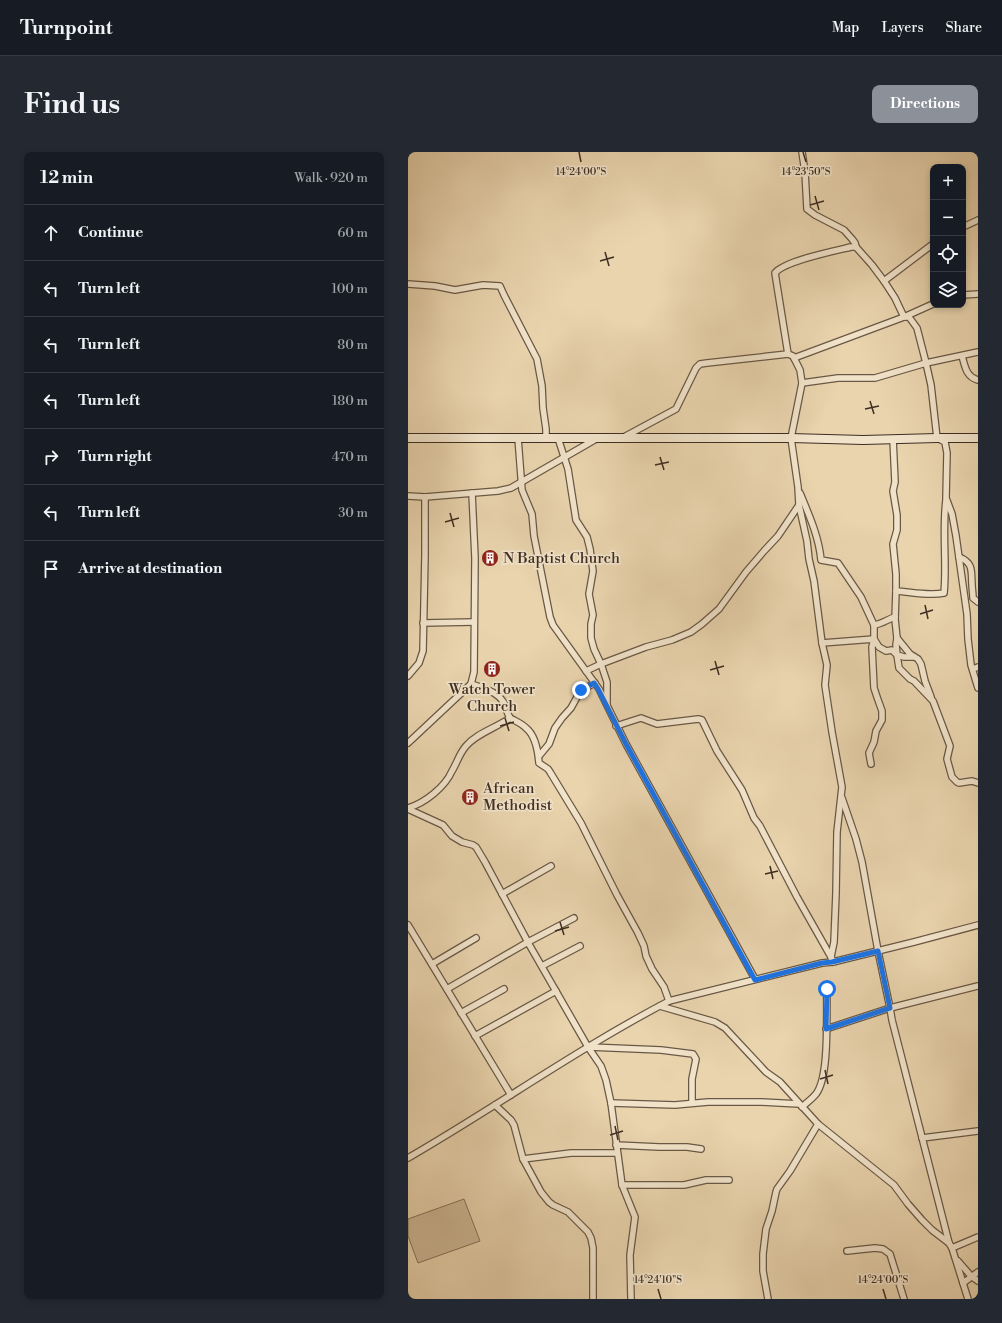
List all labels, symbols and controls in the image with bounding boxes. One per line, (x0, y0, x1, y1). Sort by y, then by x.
text: Turnpoint (20, 16, 113, 40)
text: Map (832, 19, 859, 37)
text: Layers (881, 19, 924, 37)
text: Share (946, 19, 982, 37)
button: Directions (872, 85, 978, 123)
text: Find us (24, 87, 120, 122)
map controls (930, 164, 966, 308)
button: + (930, 164, 966, 200)
text: 14°24'00"S (556, 166, 606, 178)
text: 14°23'50"S (782, 166, 831, 178)
text: 12 min (40, 167, 93, 189)
text: Walk · 920 m (294, 170, 368, 186)
button: − (930, 200, 966, 236)
icon: ahead (40, 222, 62, 244)
text: Continue (78, 223, 143, 242)
text: 60 m (337, 225, 368, 241)
button: locate (930, 236, 966, 272)
button: layers (930, 272, 966, 308)
icon: left (40, 278, 62, 300)
text: Turn left (78, 279, 140, 298)
text: 100 m (332, 281, 368, 297)
icon: left (40, 334, 62, 356)
text: Turn left (78, 335, 140, 354)
text: 80 m (337, 337, 368, 353)
icon: left (40, 390, 62, 412)
text: Turn left (78, 391, 140, 410)
text: 180 m (332, 393, 368, 409)
icon: right (40, 446, 62, 468)
text: Turn right (78, 447, 152, 466)
text: 470 m (332, 449, 368, 465)
icon: left (40, 502, 62, 524)
text: Turn left (78, 503, 140, 522)
text: 30 m (338, 505, 368, 521)
building icon: N Baptist Church (480, 548, 500, 568)
place label: N Baptist Church (503, 549, 620, 568)
icon: arrive (40, 558, 62, 580)
text: Arrive at destination (78, 559, 222, 578)
building icon: Watch Tower Church (482, 659, 502, 679)
place label: Watch Tower Church (448, 680, 536, 716)
route end (572, 681, 590, 699)
place label: African Methodist (482, 779, 553, 815)
building icon: African Methodist (460, 787, 480, 807)
route start (818, 980, 836, 998)
text: 14°24'10"S (634, 1274, 682, 1286)
text: 14°24'00"S (858, 1274, 908, 1286)

